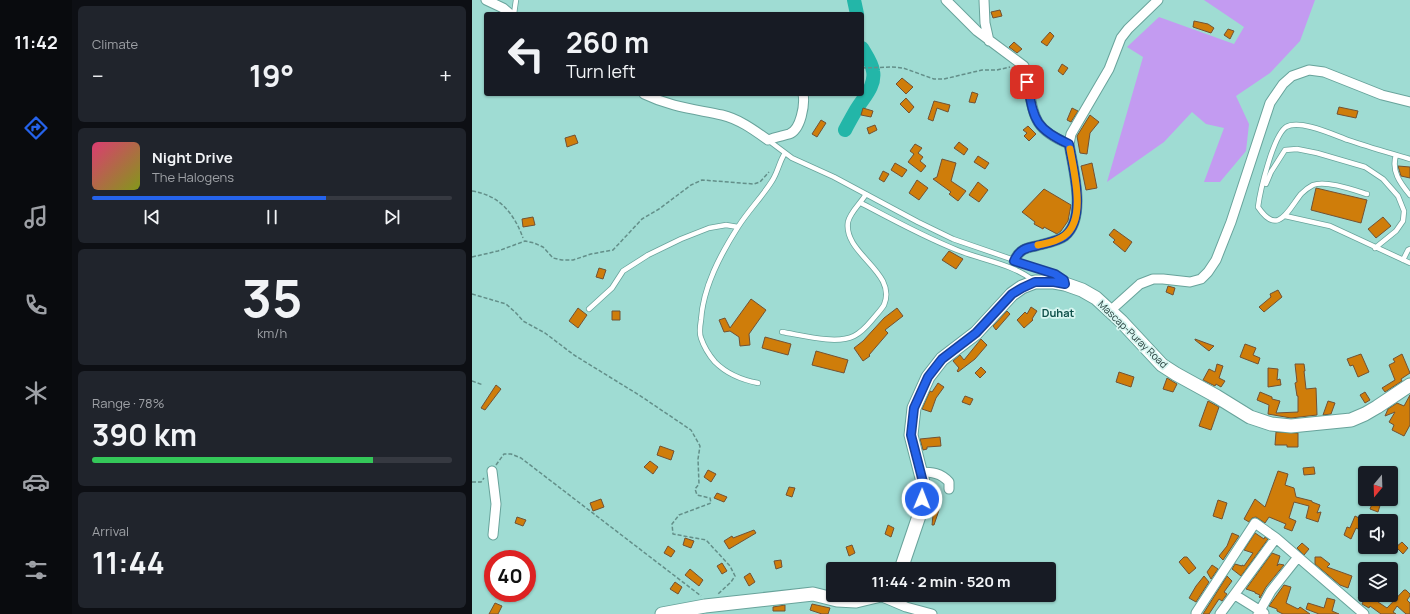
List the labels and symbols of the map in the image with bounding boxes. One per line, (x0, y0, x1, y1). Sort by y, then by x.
pin (1010, 65, 1044, 99)
street label: Mascap-Puray Road (1095, 297, 1171, 371)
district label: Duhat (1042, 305, 1075, 320)
north arrow (1358, 466, 1398, 506)
position arrow (901, 478, 943, 520)
speed limit sign: 40 (484, 550, 536, 602)

